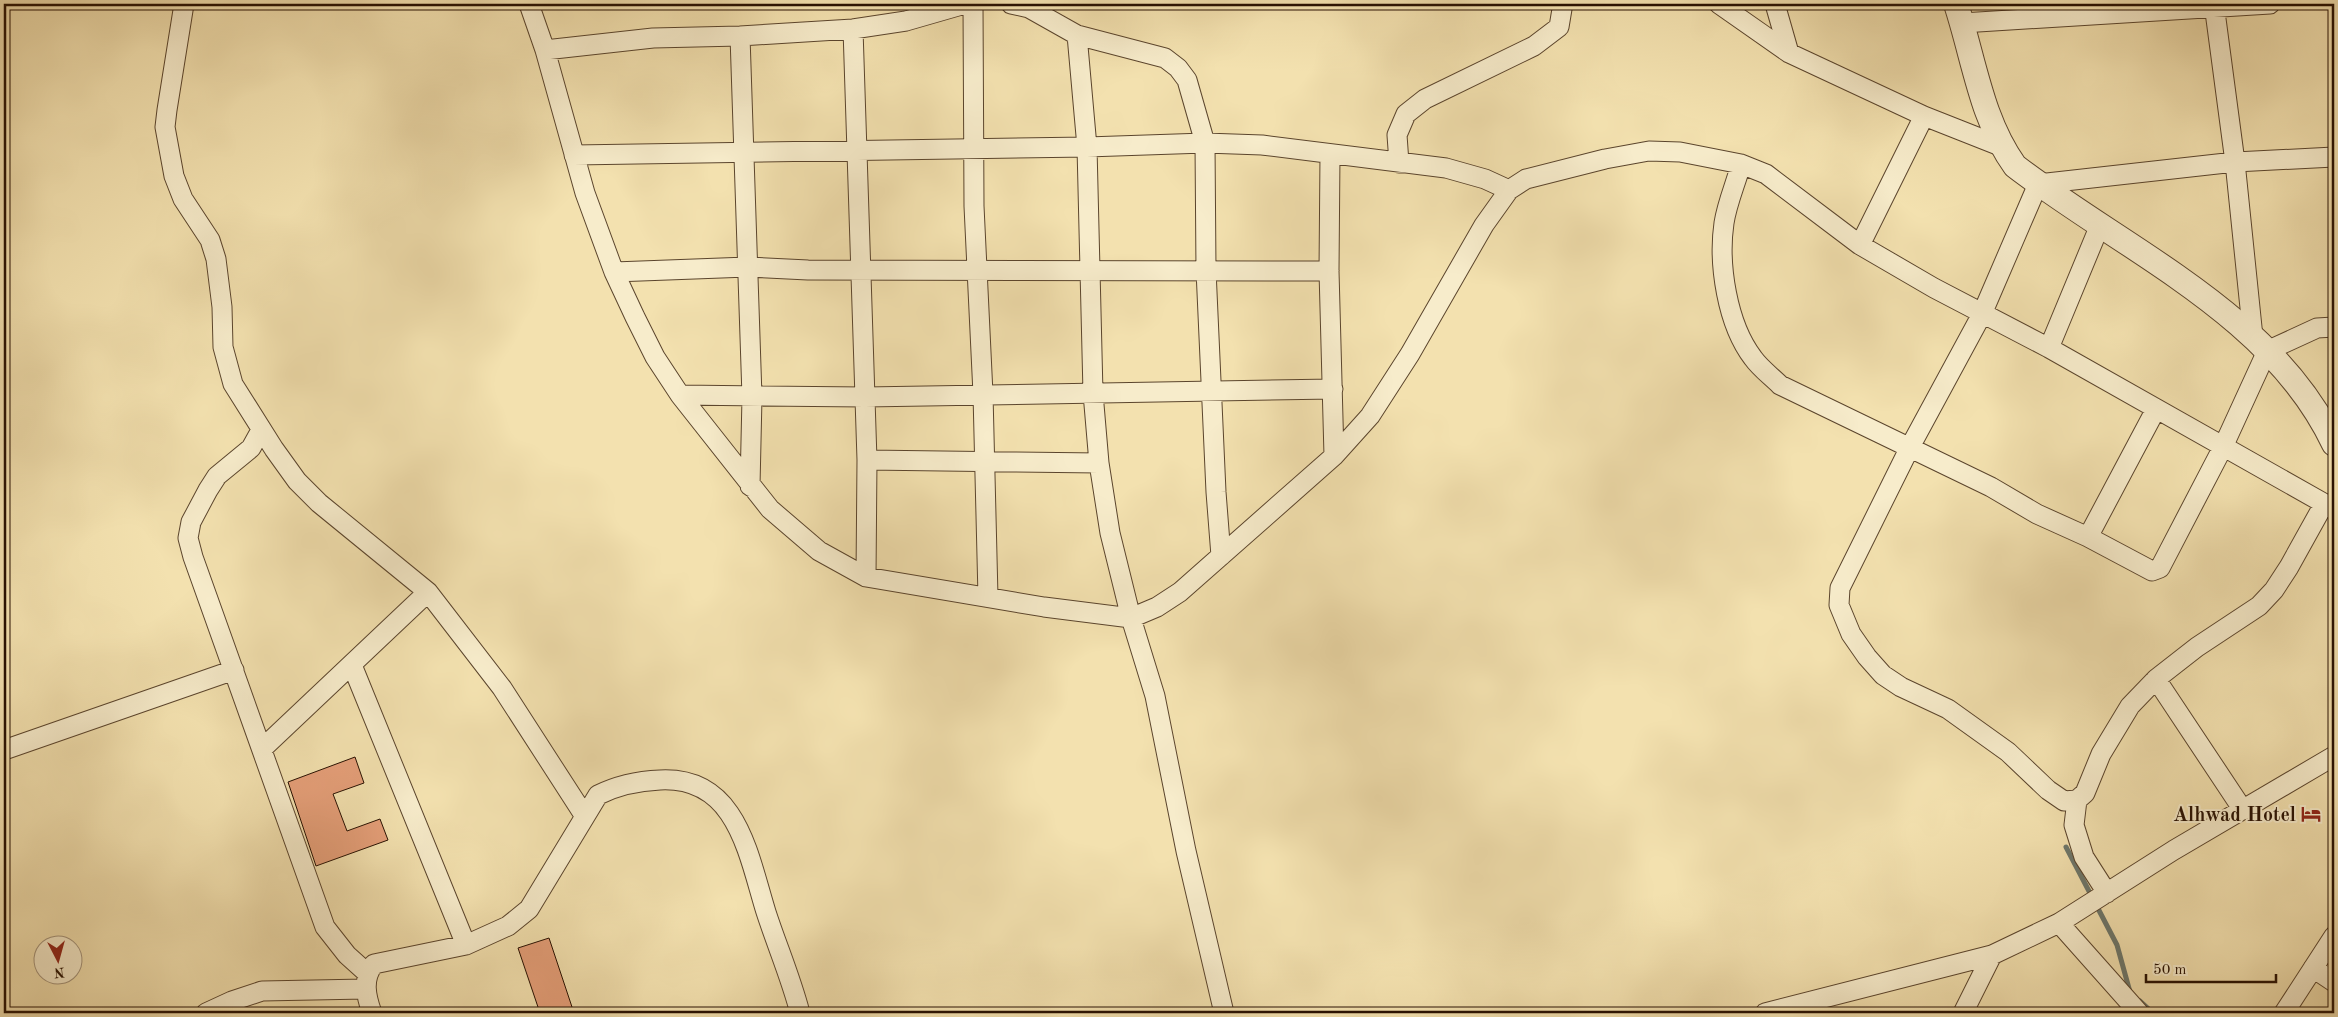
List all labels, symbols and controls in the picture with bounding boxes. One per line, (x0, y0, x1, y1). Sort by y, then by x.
hotel icon: Alhwad Hotel (2300, 803, 2322, 825)
place label: Alhwad Hotel (2173, 806, 2296, 826)
north arrow (32, 934, 82, 984)
scale bar (2146, 952, 2276, 984)
text: 50 m (2153, 963, 2187, 978)
text: N (53, 964, 65, 979)

